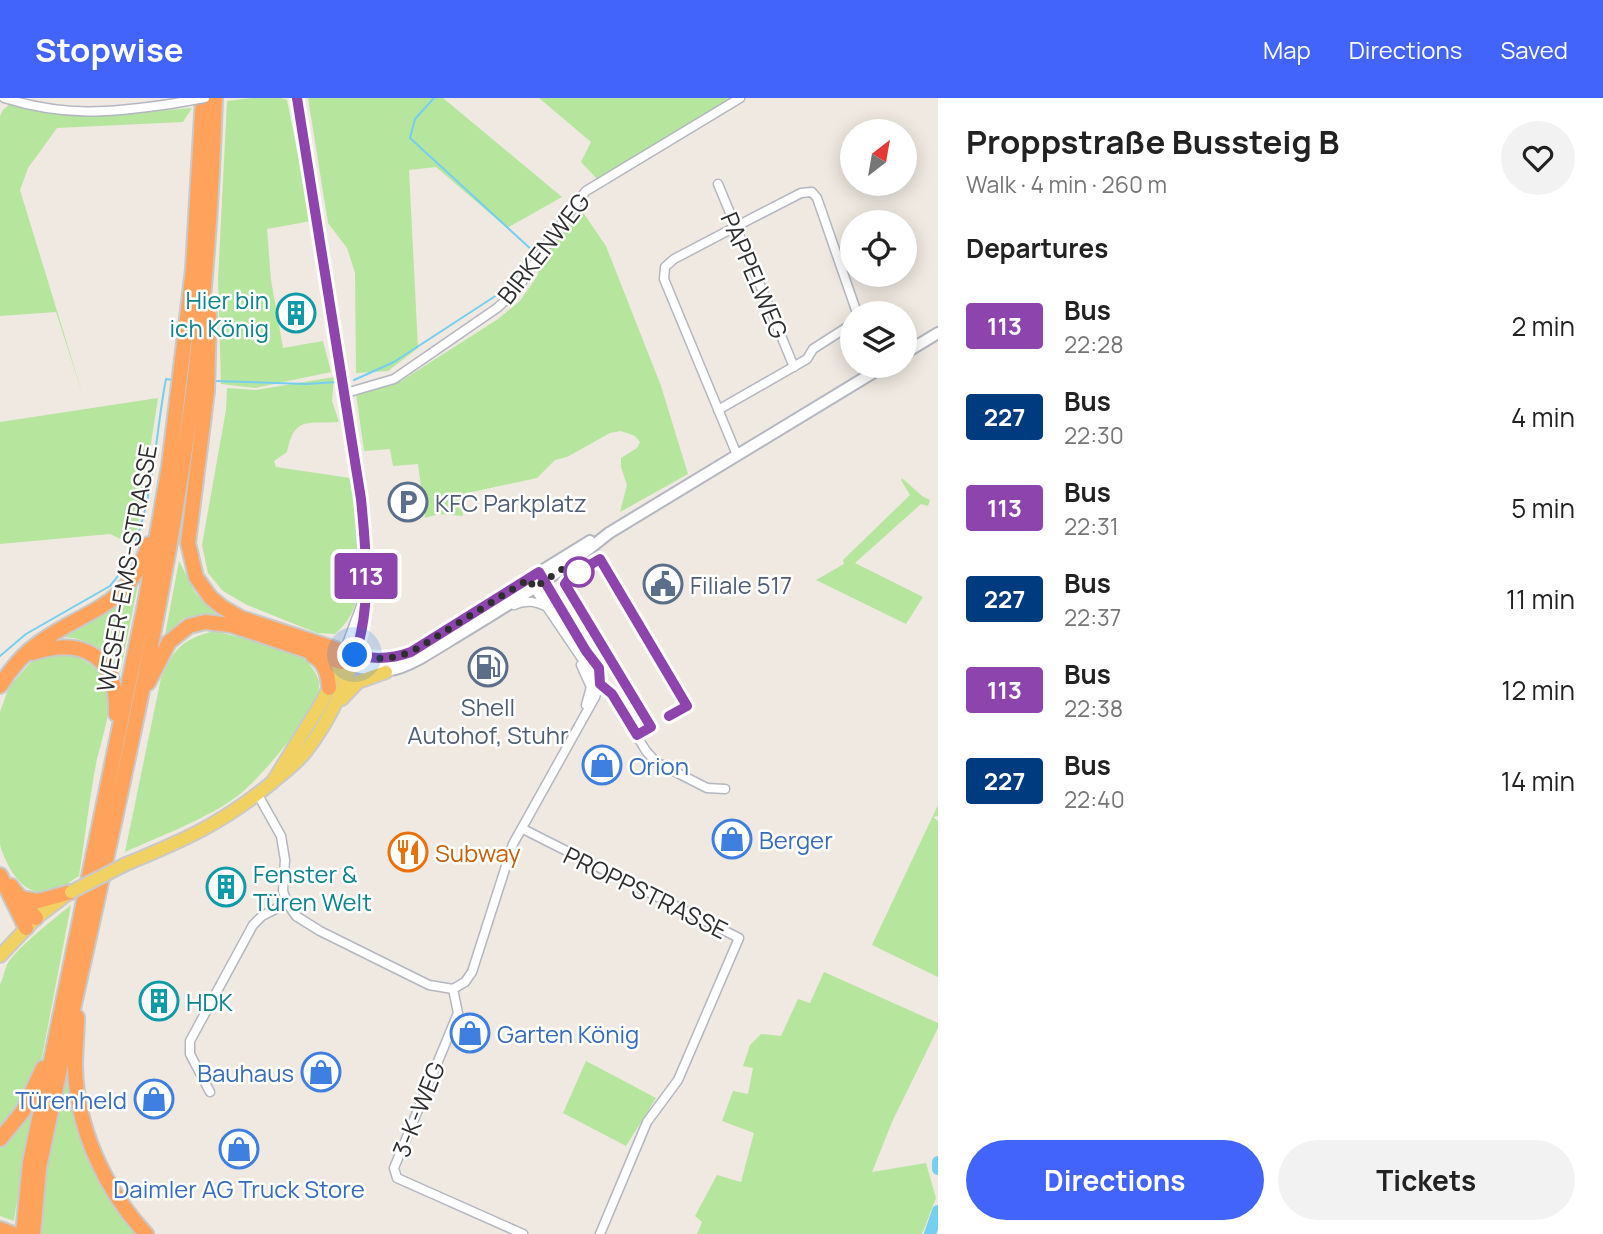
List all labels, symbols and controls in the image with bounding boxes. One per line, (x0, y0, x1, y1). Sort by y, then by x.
text: Stopwise (35, 27, 184, 72)
text: Map (1263, 33, 1311, 66)
text: Directions (1349, 33, 1462, 66)
text: Saved (1500, 33, 1568, 66)
north arrow (840, 119, 917, 196)
map controls (840, 119, 917, 378)
text: Proppstraße Bussteig B (966, 119, 1339, 164)
button: heart (1501, 121, 1575, 195)
text: Walk · 4 min · 260 m (966, 168, 1167, 200)
street label: BIRKENWEG (489, 186, 597, 310)
street label: PAPPELWEG (714, 207, 796, 343)
button: locate (840, 210, 917, 287)
text: Departures (966, 230, 1108, 266)
place label: Hier bin ich König (170, 283, 269, 344)
building icon: Hier bin ich König (275, 292, 317, 334)
text: Bus (1064, 292, 1111, 328)
button: layers (840, 301, 917, 378)
text: 2 min (1511, 308, 1575, 344)
text: 113 (987, 309, 1022, 342)
text: 22:28 (1064, 328, 1124, 360)
text: Bus (1064, 383, 1111, 419)
text: 4 min (1511, 399, 1575, 435)
text: 227 (984, 400, 1025, 433)
text: 22:30 (1064, 419, 1124, 451)
street label: WESER-EMS-STRASSE (88, 442, 164, 694)
text: Bus (1064, 474, 1111, 510)
parking icon: KFC Parkplatz (387, 481, 429, 523)
place label: KFC Parkplatz (435, 486, 587, 519)
text: 5 min (1511, 490, 1575, 526)
text: 113 (987, 491, 1022, 524)
text: 22:31 (1064, 510, 1119, 542)
line badge: 113 (326, 553, 406, 599)
unlabelled marker (564, 557, 594, 587)
text: 113 (349, 559, 383, 592)
public building icon: Filiale 517 (642, 563, 684, 605)
text: Bus (1064, 565, 1111, 601)
place label: Filiale 517 (690, 568, 792, 601)
text: 11 min (1506, 581, 1575, 617)
text: 227 (984, 582, 1025, 615)
text: 22:37 (1064, 601, 1121, 633)
your location (337, 637, 372, 672)
fuel station icon: Shell Autohof, Stuhr (467, 646, 509, 688)
text: Bus (1064, 656, 1111, 692)
text: 12 min (1501, 672, 1575, 708)
text: 113 (987, 673, 1022, 706)
place label: Shell Autohof, Stuhr (407, 690, 569, 751)
text: 22:38 (1064, 692, 1123, 724)
shop icon: Orion (581, 744, 623, 786)
text: Bus (1064, 747, 1111, 783)
place label: Orion (629, 749, 689, 782)
text: 14 min (1501, 763, 1575, 799)
text: 227 (984, 764, 1025, 797)
text: 22:40 (1064, 783, 1125, 815)
shop icon: Berger (711, 818, 753, 860)
place label: Berger (759, 823, 833, 856)
restaurant icon: Subway (387, 831, 429, 873)
place label: Subway (435, 836, 521, 869)
street label: PROPPSTRASSE (559, 838, 733, 946)
place label: Fenster & Türen Welt (253, 857, 372, 918)
building icon: Fenster & Türen Welt (205, 866, 247, 908)
building icon: HDK (138, 980, 180, 1022)
place label: HDK (186, 985, 234, 1018)
shop icon: Garten König (449, 1012, 491, 1054)
place label: Garten König (497, 1017, 639, 1050)
shop icon: Bauhaus (300, 1051, 342, 1093)
place label: Bauhaus (197, 1056, 294, 1089)
street label: 3-K-WEG (384, 1056, 452, 1162)
shop icon: Türenheld (133, 1078, 175, 1120)
place label: Türenheld (15, 1083, 127, 1116)
shop icon: Daimler AG Truck Store (218, 1128, 260, 1170)
button: Directions (966, 1140, 1264, 1220)
button: Tickets (1278, 1140, 1575, 1220)
place label: Daimler AG Truck Store (113, 1172, 365, 1205)

